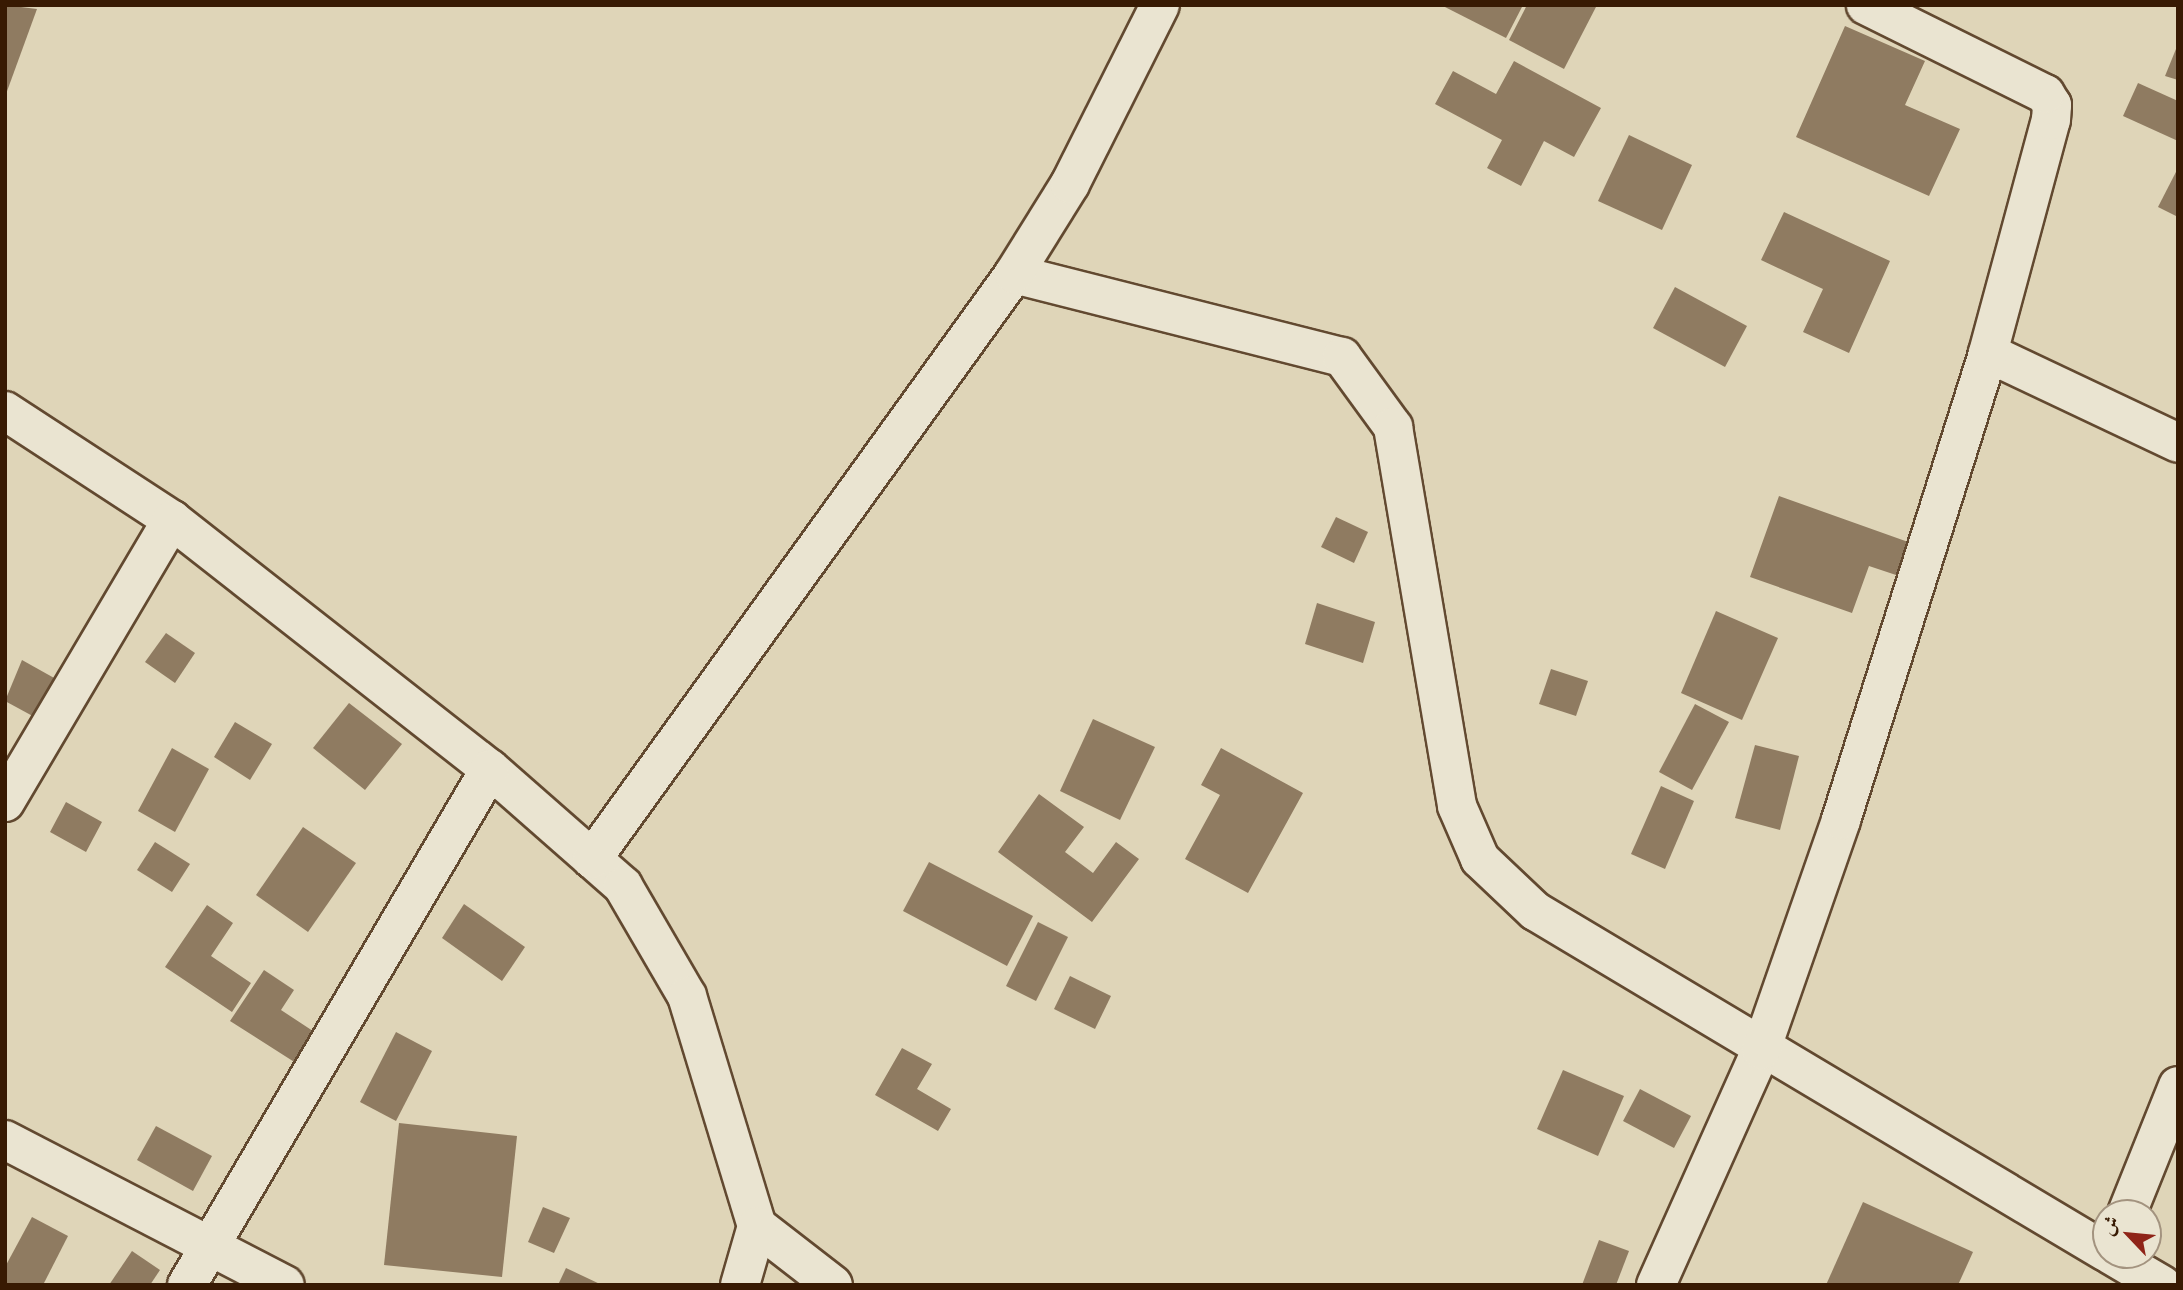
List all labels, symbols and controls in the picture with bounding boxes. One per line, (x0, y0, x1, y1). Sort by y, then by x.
north arrow (2092, 1199, 2162, 1269)
text: ش (2096, 1212, 2124, 1239)

